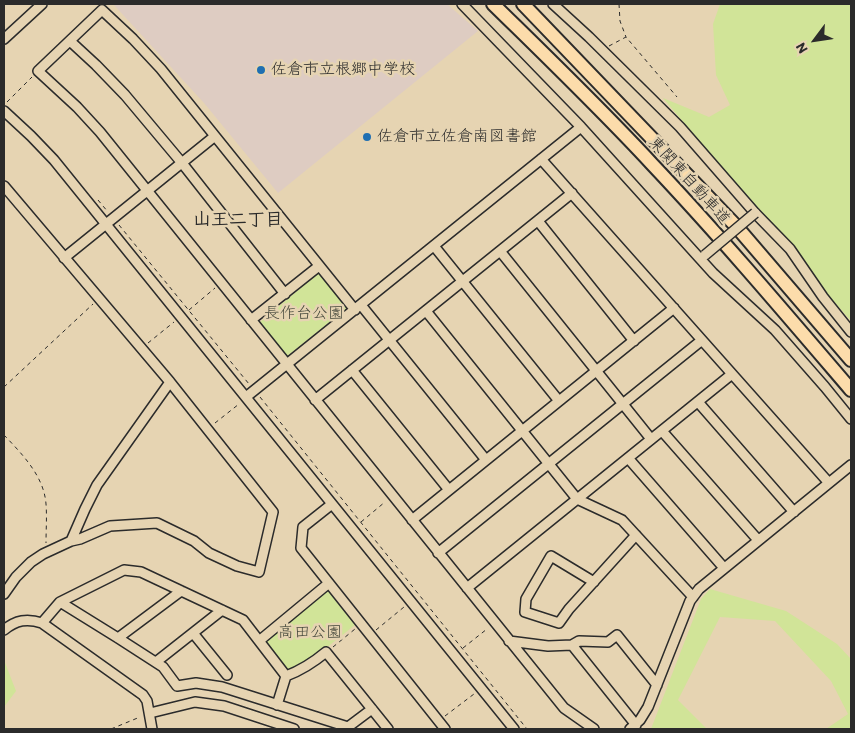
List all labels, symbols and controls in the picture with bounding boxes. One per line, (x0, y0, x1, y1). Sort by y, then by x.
north arrow (790, 15, 840, 65)
text: N (792, 40, 811, 56)
place label: 佐倉市立根郷中学校 (271, 60, 415, 80)
marker: 佐倉市立根郷中学校 (255, 64, 267, 76)
place label: 佐倉市立佐倉南図書館 (377, 127, 537, 147)
marker: 佐倉市立佐倉南図書館 (361, 131, 373, 143)
street label: 東関東自動車道 (644, 133, 734, 229)
district label: 山王二丁目 (193, 209, 283, 231)
park label: 長作台公園 (264, 304, 344, 324)
park label: 高田公園 (278, 623, 342, 643)

